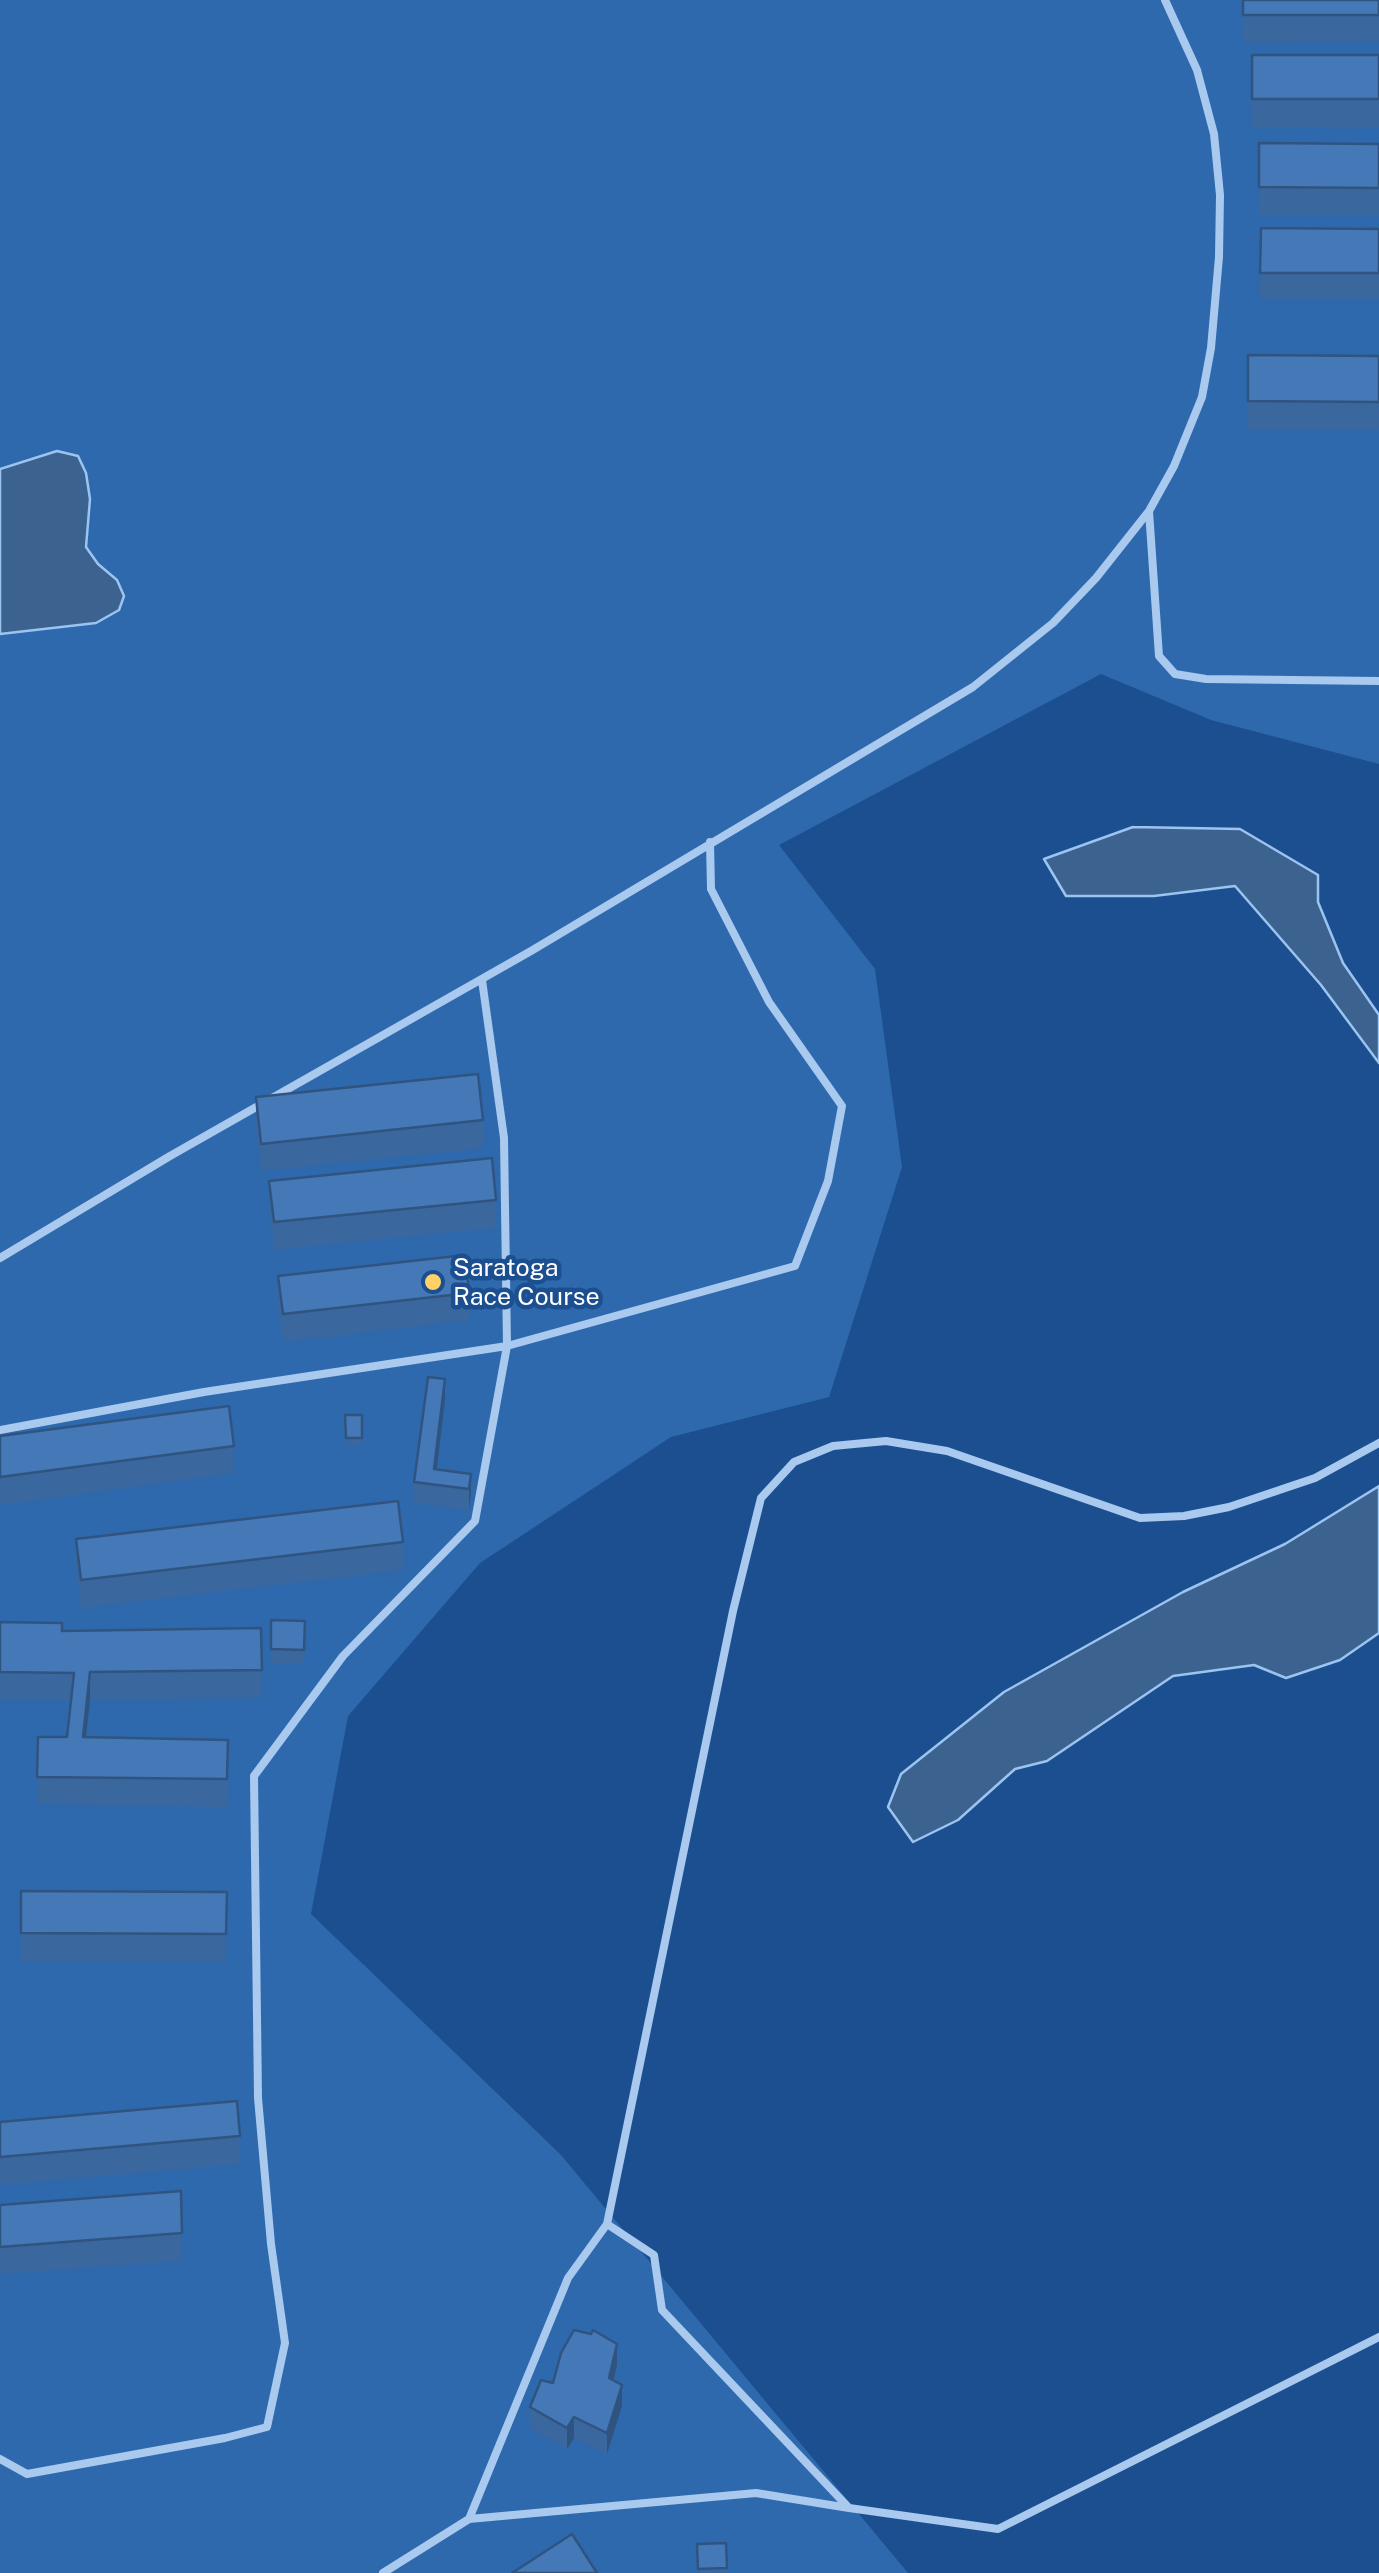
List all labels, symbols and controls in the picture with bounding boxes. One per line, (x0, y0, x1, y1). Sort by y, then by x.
place label: Saratoga Race Course (453, 1253, 600, 1312)
marker: Saratoga Race Course (422, 1271, 444, 1293)

